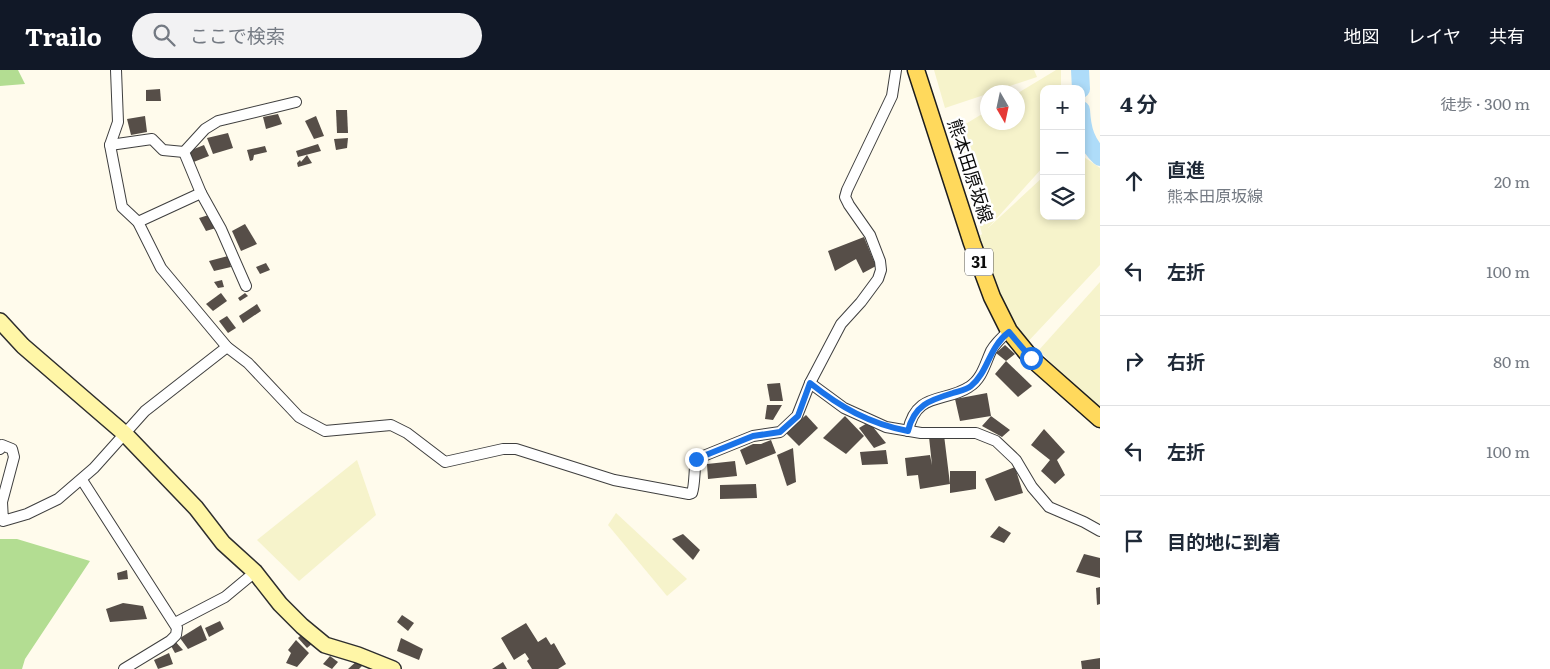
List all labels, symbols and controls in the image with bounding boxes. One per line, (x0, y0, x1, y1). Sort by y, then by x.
search box (132, 13, 482, 58)
text: Trailo (25, 18, 102, 53)
icon: search (150, 21, 178, 49)
text: ここで検索 (190, 21, 285, 49)
text: 地図 (1344, 22, 1380, 49)
text: レイヤ (1408, 22, 1461, 49)
text: 共有 (1489, 22, 1525, 49)
north arrow (980, 85, 1025, 130)
map controls (1040, 85, 1085, 220)
button: + (1040, 85, 1085, 130)
text: 4 分 (1120, 87, 1158, 118)
text: 徒歩 · 300 m (1440, 91, 1530, 115)
street label: 熊本田原坂線 (942, 115, 1001, 226)
button: − (1040, 130, 1085, 175)
text: 直進 (1167, 155, 1205, 183)
icon: ahead (1120, 167, 1148, 195)
text: 20 m (1494, 169, 1530, 193)
button: layers (1040, 175, 1085, 220)
text: 熊本田原坂線 (1167, 183, 1263, 207)
road number: 31 (965, 248, 993, 276)
icon: left (1120, 257, 1148, 285)
text: 左折 (1167, 257, 1205, 285)
text: 100 m (1486, 259, 1530, 283)
route start (1020, 347, 1043, 370)
icon: right (1120, 347, 1148, 375)
text: 右折 (1167, 347, 1205, 375)
text: 80 m (1493, 349, 1530, 373)
icon: left (1120, 437, 1148, 465)
text: 左折 (1167, 437, 1205, 465)
text: 100 m (1486, 439, 1530, 463)
route end (685, 448, 708, 471)
icon: arrive (1120, 527, 1148, 555)
text: 目的地に到着 (1167, 527, 1281, 555)

